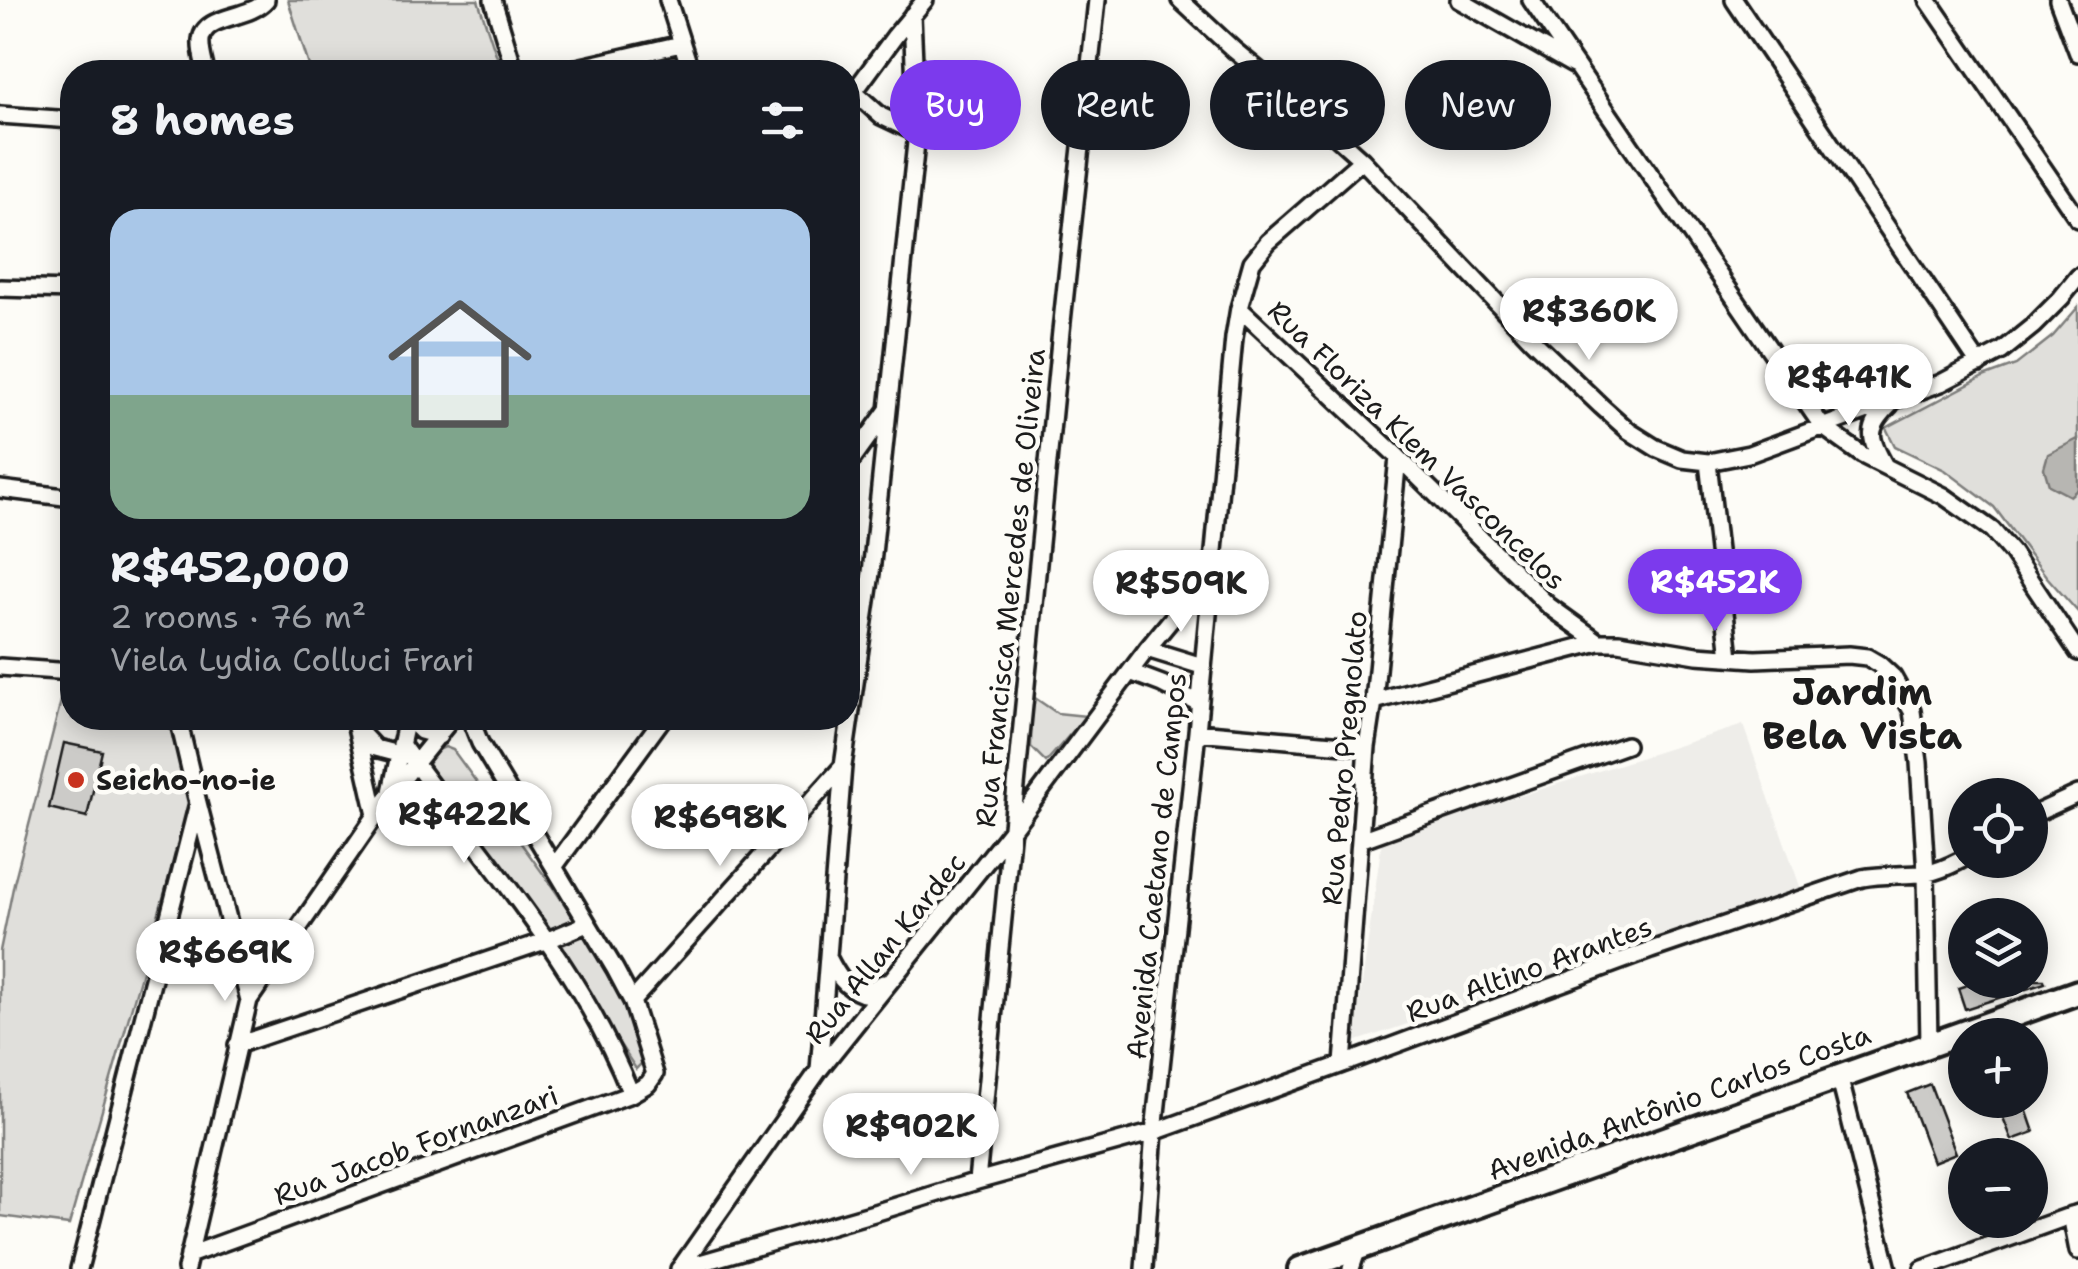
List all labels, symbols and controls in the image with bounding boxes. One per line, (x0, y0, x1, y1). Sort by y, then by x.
chip: Buy (890, 60, 1021, 150)
chip: Rent (1041, 60, 1190, 150)
chip: Filters (1210, 60, 1385, 150)
chip: New (1405, 60, 1551, 150)
text: 8 homes (110, 92, 295, 148)
icon: filters (755, 93, 810, 148)
icon: home (370, 274, 550, 454)
pin: R$360K (1508, 278, 1670, 363)
text: R$360K (1522, 289, 1656, 332)
street label: Rua Floriza Klem Vasconcelos (1259, 292, 1575, 598)
pin: R$441K (1768, 344, 1930, 429)
street label: Rua Francisca Mercedes de Oliveira (966, 347, 1054, 829)
text: R$441K (1787, 355, 1911, 398)
text: R$452,000 (110, 539, 350, 595)
pin: R$452K (1634, 549, 1796, 634)
pin: R$509K (1100, 550, 1262, 635)
text: R$452K (1650, 560, 1780, 603)
text: R$509K (1115, 561, 1247, 604)
text: 2 rooms · 76 m² (110, 595, 366, 638)
street label: Rua Pedro Pregnolato (1312, 609, 1376, 907)
text: Viela Lydia Colluci Frari (110, 638, 475, 681)
district label: Jardim Bela Vista (1762, 666, 1962, 761)
street label: Avenida Caetano de Campos (1117, 671, 1195, 1061)
place label: Seicho-no-ie (96, 761, 276, 799)
marker: Seicho-no-ie (65, 769, 87, 791)
map controls (1948, 778, 2048, 1238)
button: locate (1948, 778, 2048, 878)
pin: R$422K (383, 781, 545, 866)
pin: R$698K (639, 784, 801, 869)
text: R$422K (398, 792, 530, 835)
text: R$698K (653, 795, 787, 838)
street label: Rua Allan Kardec (796, 844, 974, 1052)
button: layers (1948, 898, 2048, 998)
street label: Rua Altino Arantes (1401, 907, 1657, 1031)
pin: R$669K (144, 919, 306, 1004)
text: R$669K (158, 930, 292, 973)
street label: Avenida Antônio Carlos Costa (1482, 1015, 1876, 1189)
button: + (1948, 1018, 2048, 1118)
street label: Rua Jacob Fornanzari (269, 1076, 563, 1214)
pin: R$902K (830, 1093, 992, 1178)
text: R$902K (845, 1104, 977, 1147)
button: − (1948, 1138, 2048, 1238)

